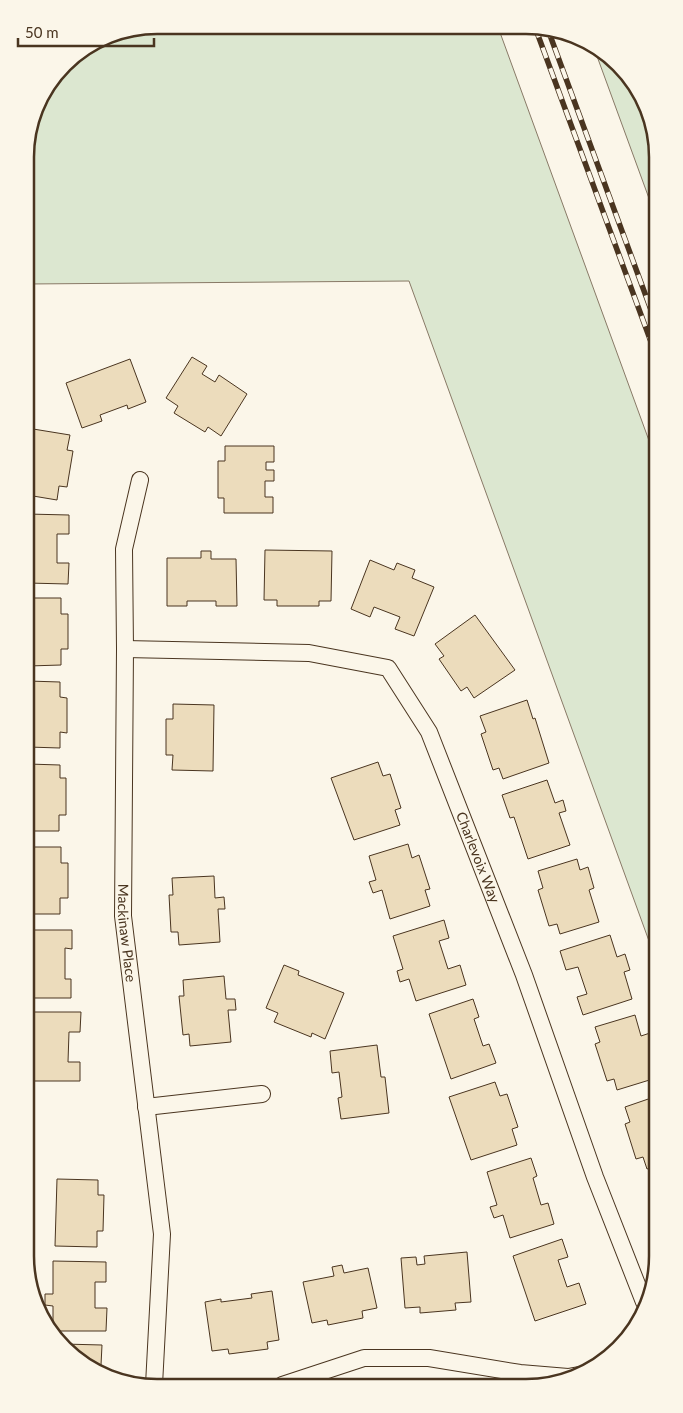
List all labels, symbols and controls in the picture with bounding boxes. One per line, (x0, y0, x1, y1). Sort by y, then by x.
scale bar (18, 15, 154, 47)
text: 50 m (25, 23, 59, 41)
street label: Charlevoix Way (453, 809, 504, 906)
street label: Mackinaw Place (115, 884, 140, 983)

